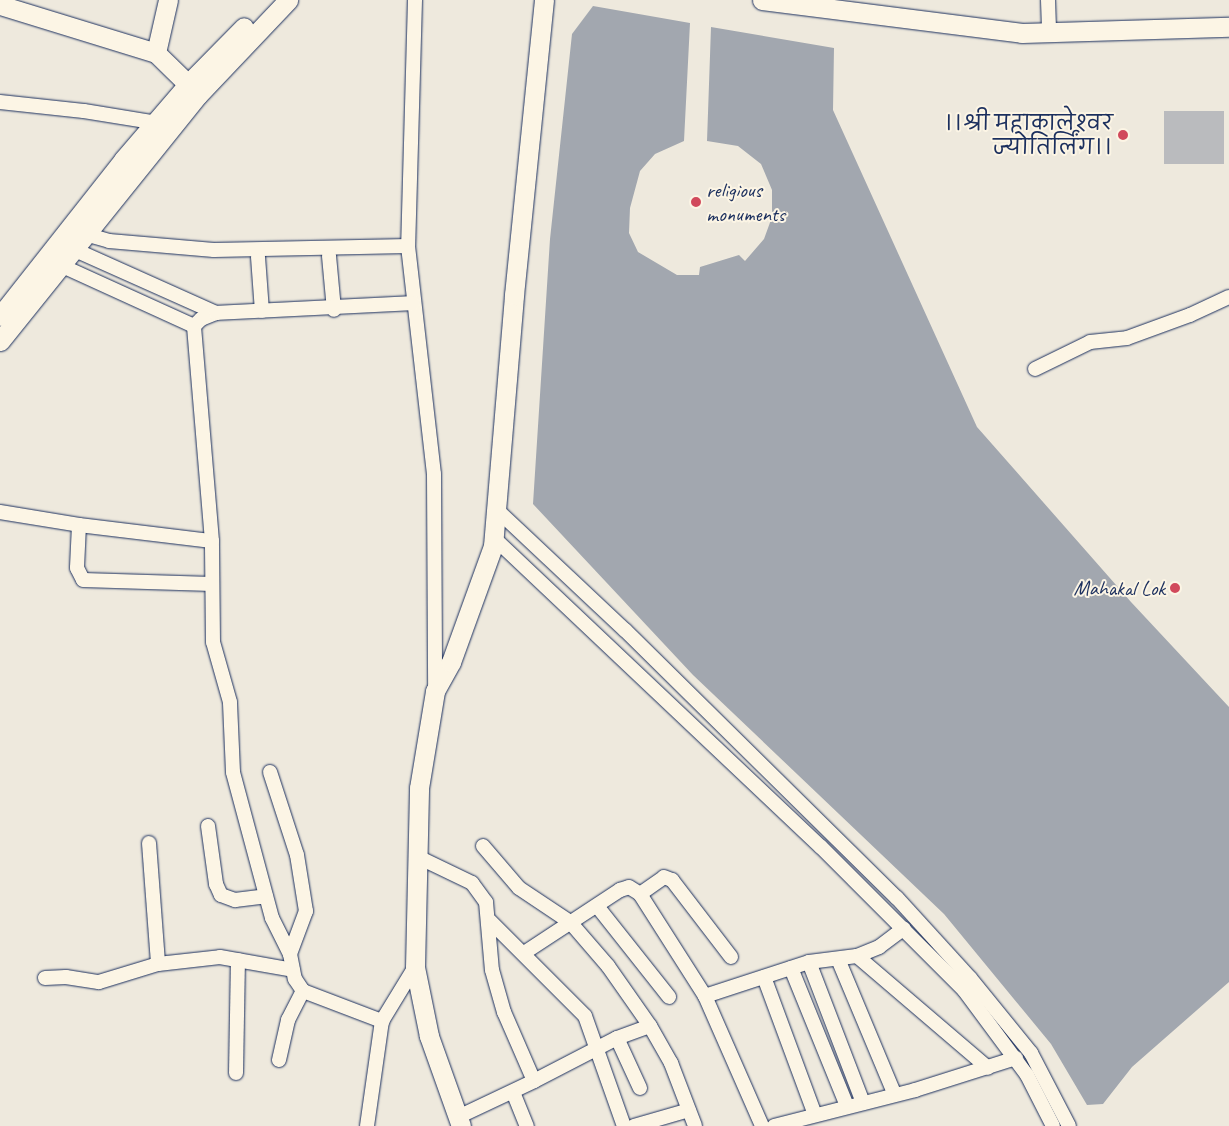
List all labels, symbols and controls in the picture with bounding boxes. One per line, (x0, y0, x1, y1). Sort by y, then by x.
place label: ।।श्री महाकालेश्वर ज्योतिर्लिंग।। (944, 110, 1113, 160)
marker: ।।श्री महाकालेश्वर ज्योतिर्लिंग।। (1117, 129, 1129, 141)
place label: religious monuments (706, 177, 785, 227)
marker: religious monuments (690, 196, 702, 208)
place label: Mahakal Lok (1074, 575, 1165, 601)
marker: Mahakal Lok (1169, 582, 1181, 594)

